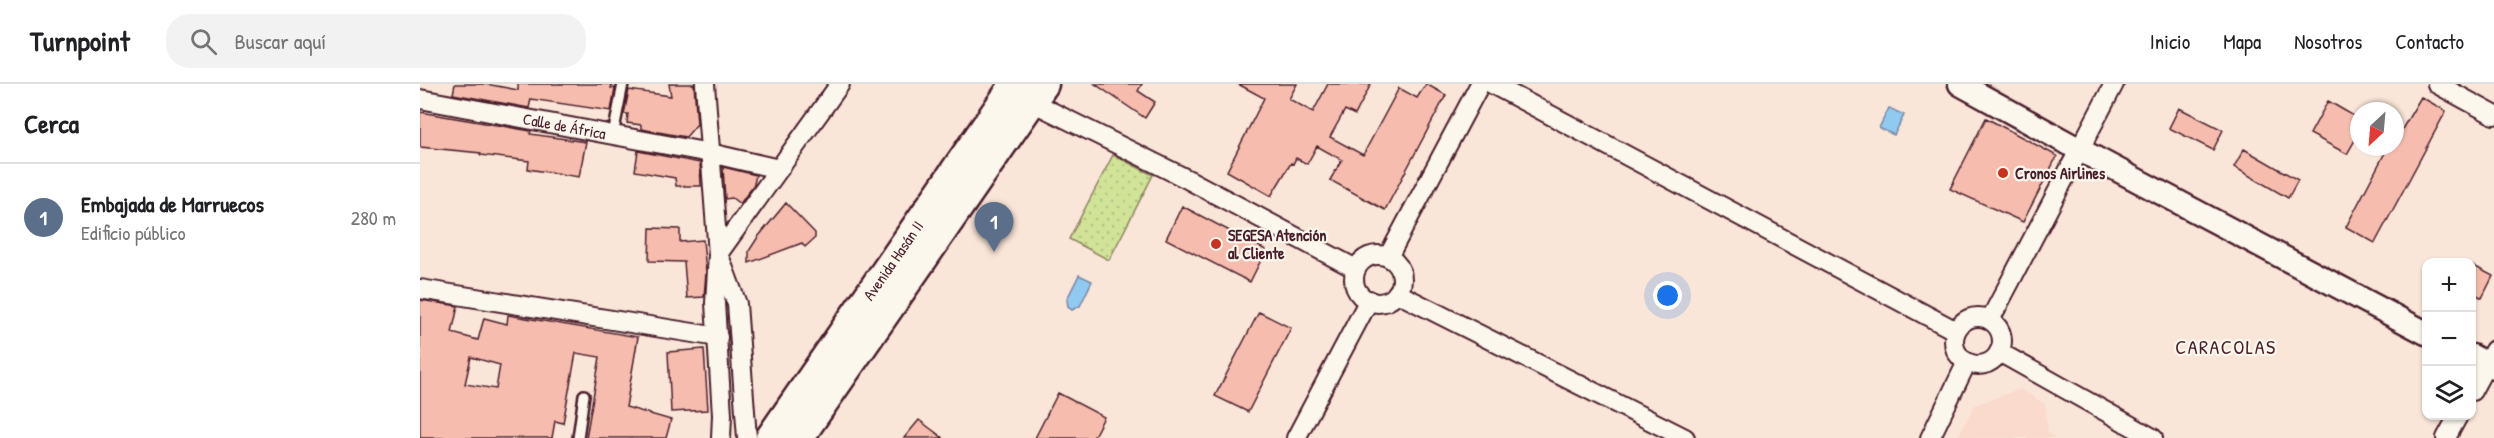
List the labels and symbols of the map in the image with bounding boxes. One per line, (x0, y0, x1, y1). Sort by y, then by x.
north arrow (2350, 102, 2404, 156)
street label: Calle de África (521, 107, 608, 144)
place label: Cronos Airlines (2015, 162, 2106, 184)
marker: Cronos Airlines (1996, 166, 2010, 180)
pin: 1 (974, 202, 1014, 252)
street label: Avenida Hasán II (858, 216, 928, 305)
place label: SEGESA Atención al Cliente (1228, 224, 1326, 264)
marker: SEGESA Atención al Cliente (1209, 237, 1223, 251)
your location (1653, 281, 1682, 310)
district label: CARACOLAS (2175, 333, 2277, 360)

